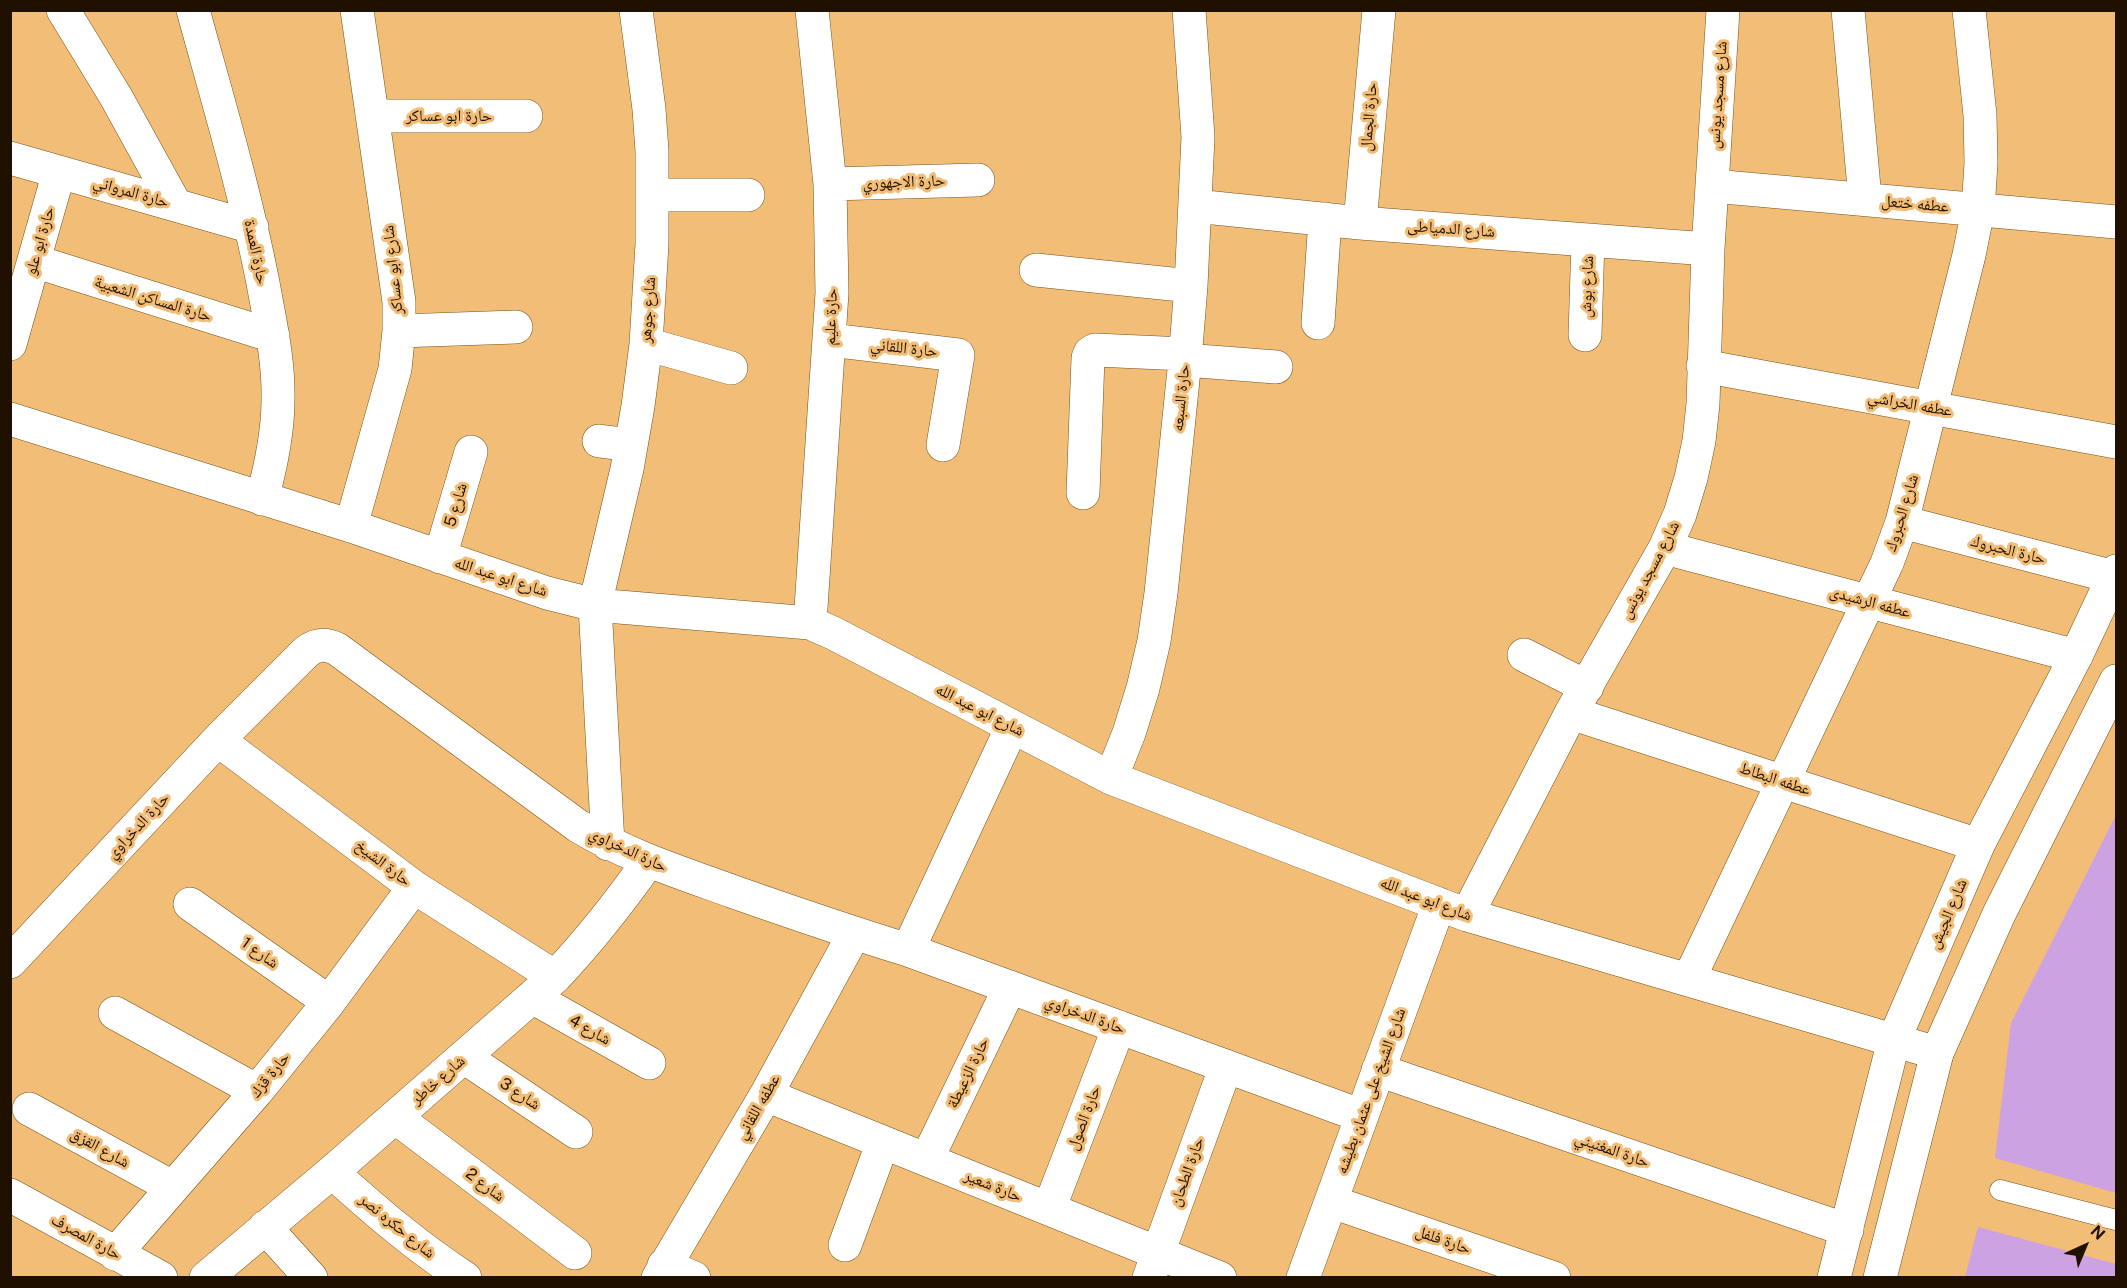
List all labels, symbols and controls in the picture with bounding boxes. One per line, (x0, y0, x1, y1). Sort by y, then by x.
street label: شارع مسجد يونس (1705, 40, 1731, 150)
street label: حارة الجمال (1356, 82, 1382, 152)
street label: حارة ابو عساكر (406, 106, 492, 126)
street label: حارة الاجهوري (862, 171, 946, 193)
street label: حارة المرواني (91, 172, 171, 212)
street label: عطفه ختعل (1881, 191, 1949, 217)
street label: حارة ابو علو (21, 205, 59, 277)
street label: شارع الدمياطى (1407, 216, 1495, 242)
street label: حارة العمدة (240, 218, 272, 286)
street label: شارع ابو عساكر (379, 224, 407, 316)
street label: شارع بوش (1576, 255, 1598, 319)
street label: حارة المساكن الشعبية (92, 272, 214, 326)
street label: شارع جوهر (636, 276, 660, 344)
street label: حارة عليم (820, 288, 842, 346)
street label: حارة اللقاني (869, 335, 939, 361)
street label: حارة السبعه (1168, 364, 1194, 432)
street label: عطفه الخراشي (1866, 387, 1954, 421)
street label: شارع الحبروك (1881, 472, 1923, 554)
street label: شارع 5 (441, 481, 471, 529)
street label: شارع مسجد يونس (1616, 518, 1684, 622)
street label: حارة الحبروك (1969, 531, 2047, 569)
street label: شارع ابو عبد الله (452, 553, 550, 601)
street label: عطفه الرشيدى (1827, 582, 1913, 622)
street label: شارع ابو عبد الله (933, 680, 1027, 740)
street label: عطفه البطاط (1737, 758, 1813, 800)
street label: حارة الدخراوي (103, 789, 173, 863)
street label: حارة الدخراوي (586, 824, 670, 876)
street label: حارة الشيخ (351, 836, 415, 890)
street label: شارع ابو عبد الله (1378, 873, 1474, 925)
street label: شارع الجيش (1925, 876, 1971, 952)
street label: شارع 1 (238, 933, 282, 973)
street label: حارة الدخراوي (1043, 992, 1127, 1038)
street label: شارع الشيخ على عثمان بطيشه (1332, 1005, 1410, 1177)
street label: شارع 4 (566, 1011, 614, 1049)
street label: حارة الزعيطة (943, 1035, 993, 1111)
street label: حارة قزك (246, 1048, 294, 1102)
street label: شارع خاطر (407, 1051, 469, 1109)
street label: عطفه اللقاني (732, 1071, 784, 1143)
street label: شارع 3 (496, 1074, 544, 1114)
street label: حارة الصول (1063, 1083, 1105, 1153)
street label: شارع القزق (67, 1124, 133, 1172)
street label: حارة المغنيني (1572, 1128, 1652, 1172)
street label: حارة الطحان (1166, 1135, 1208, 1209)
street label: شارع 2 (462, 1164, 508, 1206)
street label: حارة شعير (961, 1166, 1025, 1206)
street label: شارع حكره نصر (355, 1190, 439, 1262)
street label: حارة المصرف (48, 1210, 124, 1264)
north arrow (2055, 1216, 2115, 1276)
street label: حارة فلفل (1413, 1222, 1473, 1258)
text: N (2087, 1222, 2109, 1244)

